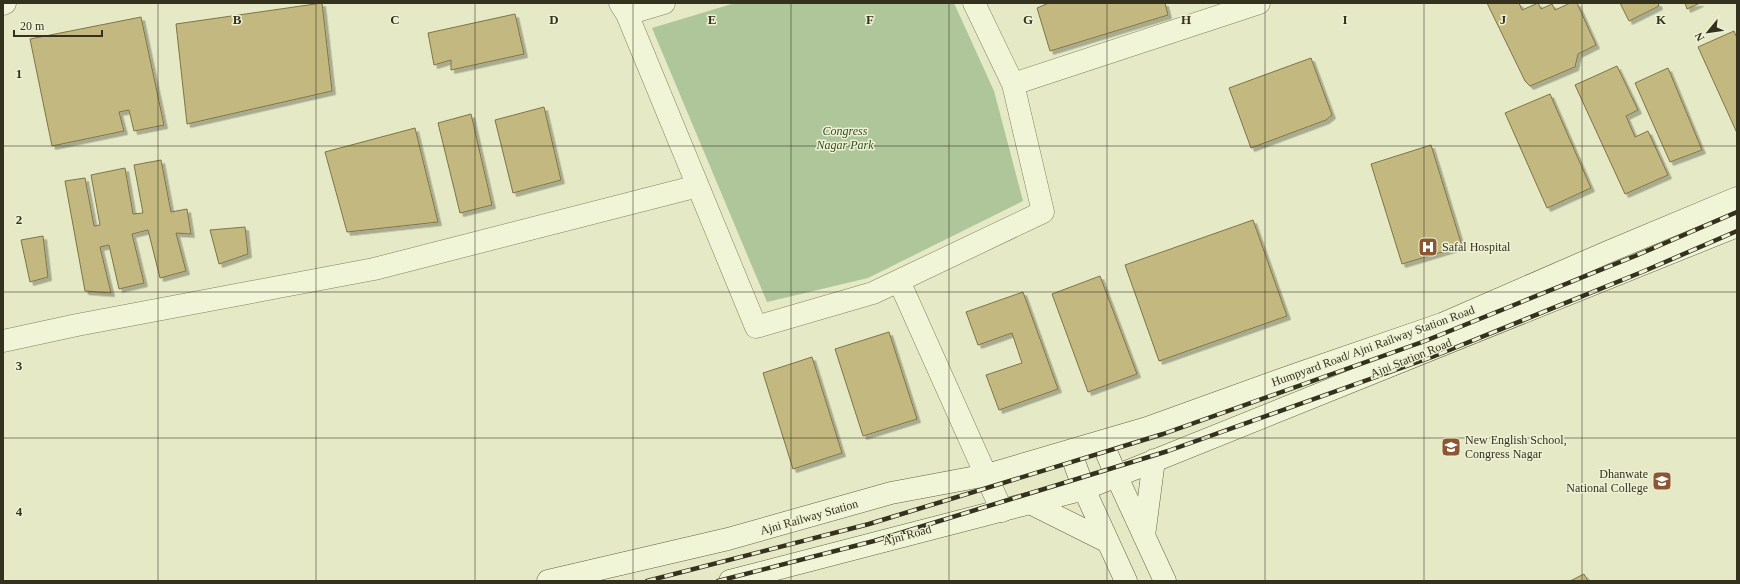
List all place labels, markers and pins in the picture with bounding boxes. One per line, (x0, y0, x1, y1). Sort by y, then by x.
hospital icon: Safal Hospital (1417, 236, 1439, 258)
place label: Safal Hospital (1442, 240, 1511, 254)
place label: New English School, Congress Nagar (1465, 433, 1567, 461)
school or university icon: New English School, Congress Nagar (1440, 436, 1462, 458)
place label: Dhanwate National College (1566, 467, 1648, 495)
school or university icon: Dhanwate National College (1651, 470, 1673, 492)

